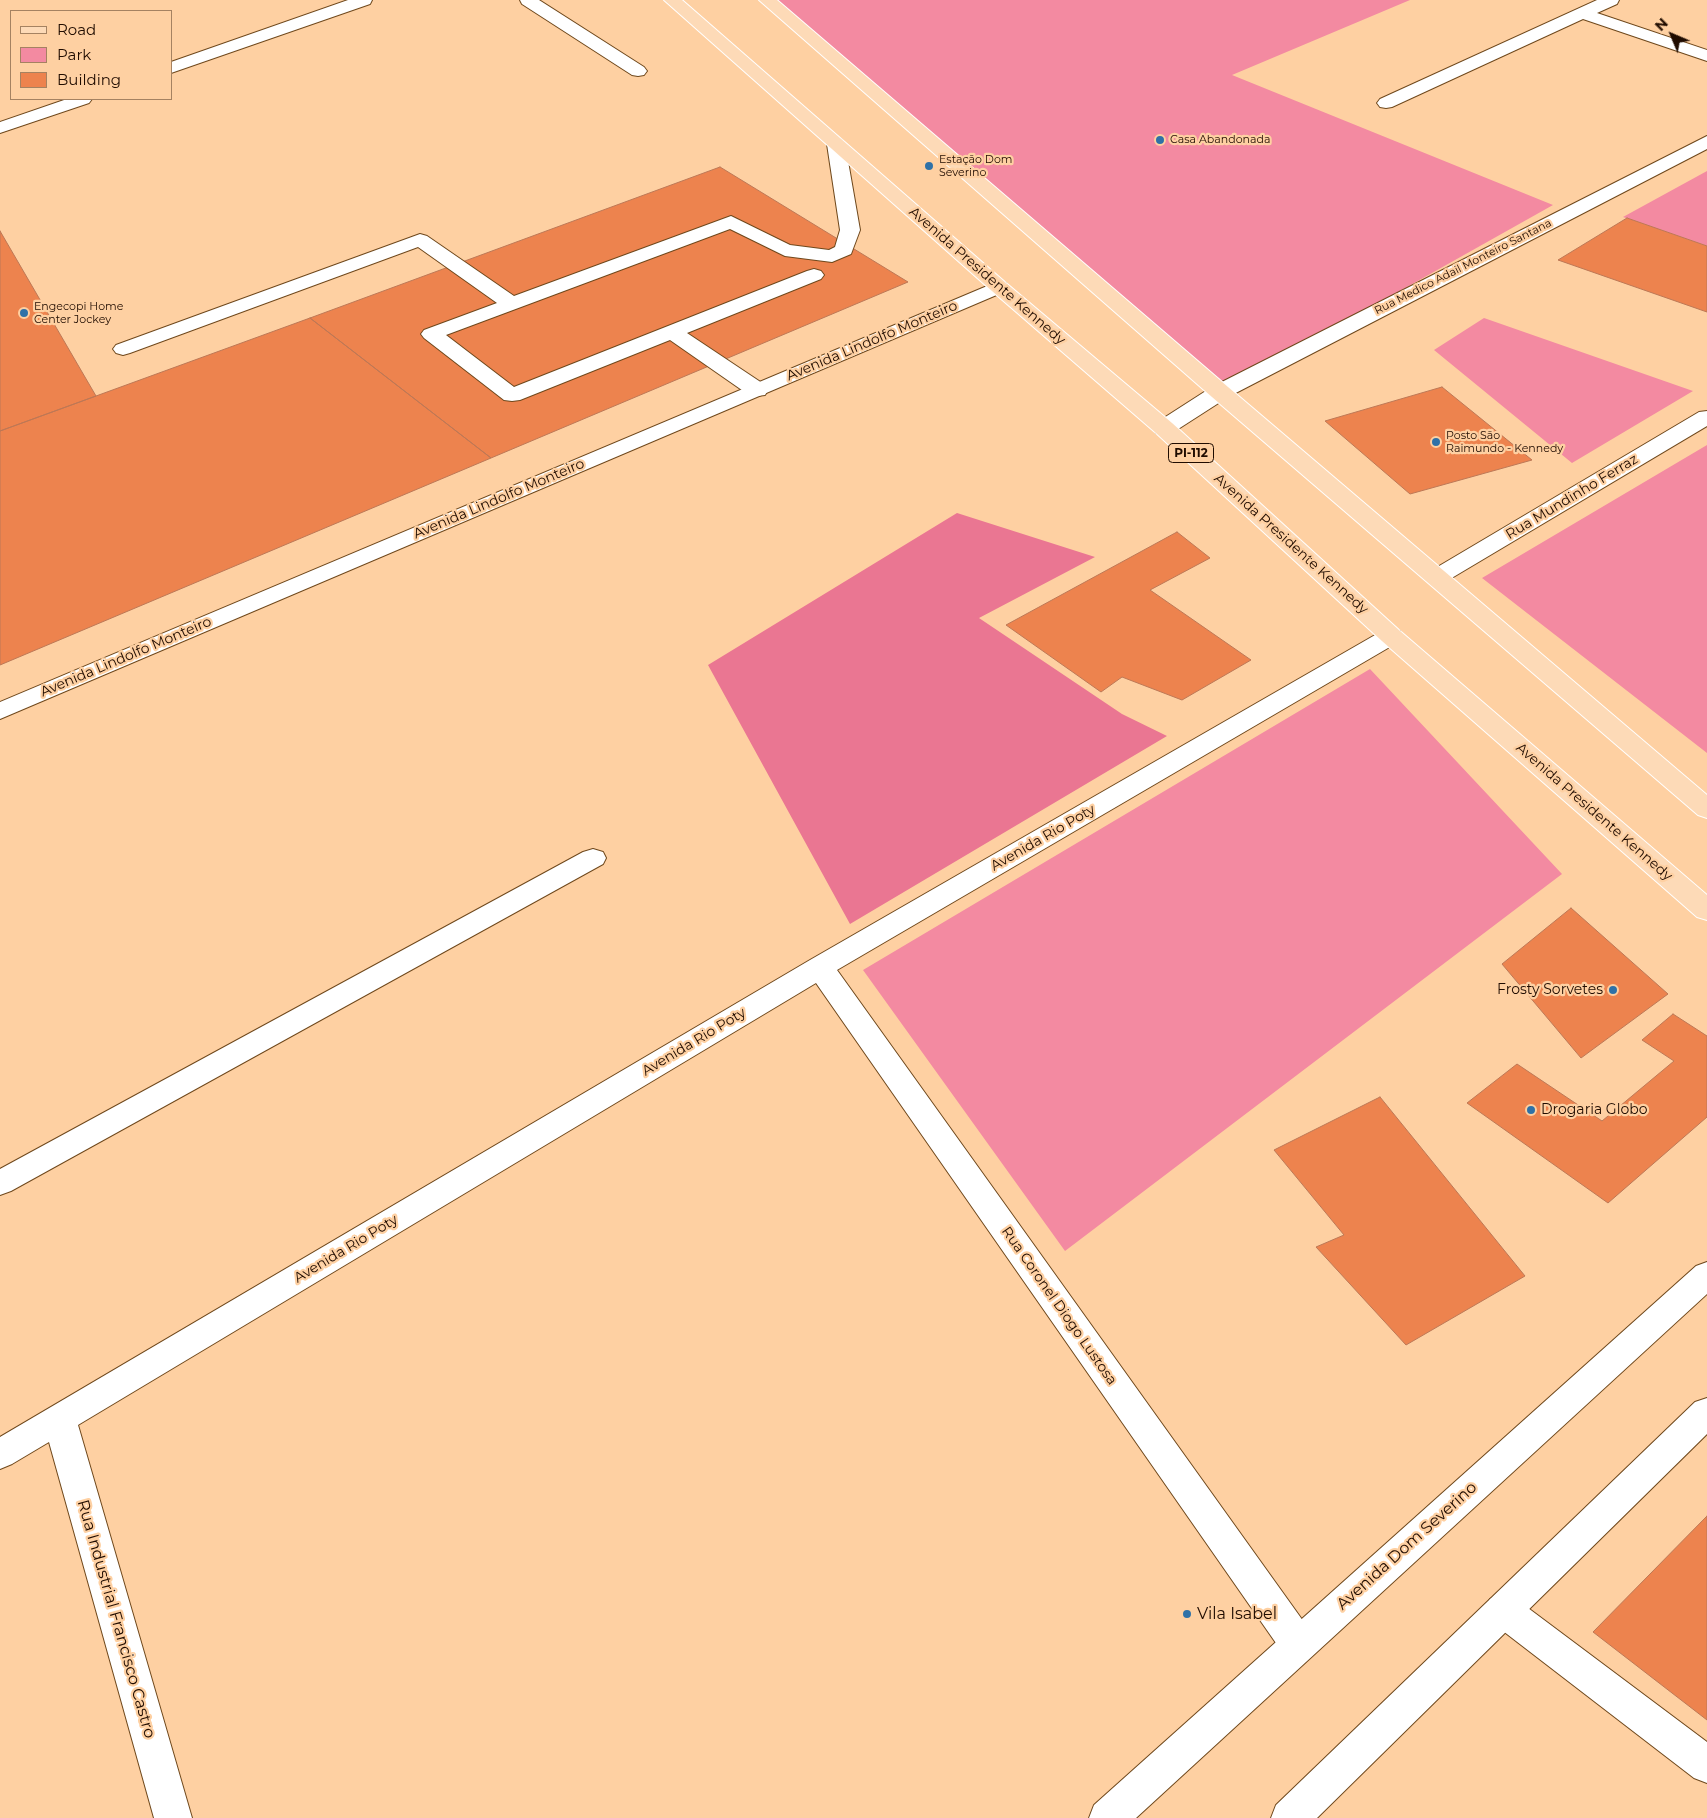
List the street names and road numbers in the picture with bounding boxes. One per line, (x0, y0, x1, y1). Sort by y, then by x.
street label: Avenida Presidente Kennedy (905, 203, 1069, 349)
street label: Rua Medico Adail Monteiro Santana (1372, 216, 1554, 318)
street label: Avenida Lindolfo Monteiro (784, 297, 960, 385)
road number: PI-112 (1168, 443, 1214, 462)
street label: Rua Mundinho Ferraz (1503, 451, 1641, 543)
street label: Avenida Lindolfo Monteiro (411, 455, 587, 543)
street label: Avenida Presidente Kennedy (1210, 470, 1372, 618)
street label: Avenida Lindolfo Monteiro (38, 613, 214, 701)
street label: Avenida Presidente Kennedy (1512, 739, 1676, 885)
street label: Avenida Rio Poty (988, 801, 1098, 875)
street label: Avenida Rio Poty (639, 1004, 749, 1080)
street label: Avenida Rio Poty (291, 1211, 401, 1287)
street label: Rua Coronel Diogo Lustosa (998, 1224, 1120, 1388)
street label: Avenida Dom Severino (1333, 1478, 1481, 1614)
street label: Rua Industrial Francisco Castro (73, 1497, 159, 1741)

